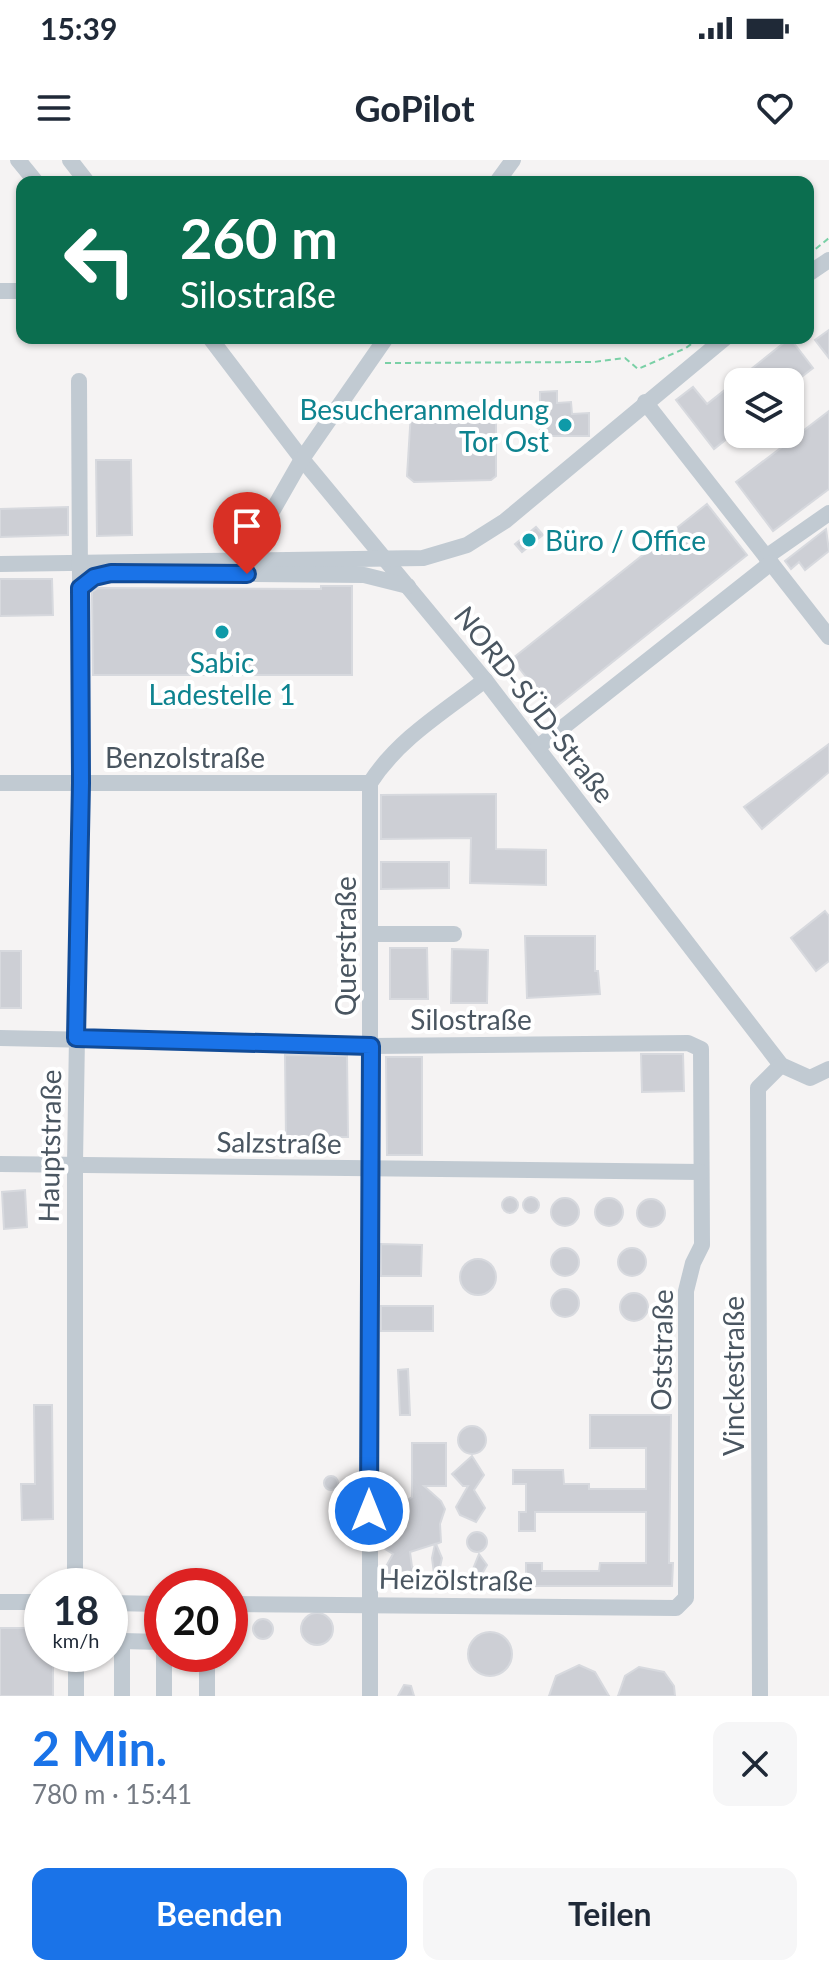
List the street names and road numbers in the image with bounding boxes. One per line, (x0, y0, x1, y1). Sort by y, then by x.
street label: NORD-SÜD-Straße (448, 599, 622, 809)
street label: Benzolstraße (105, 740, 265, 774)
street label: Querstraße (328, 876, 362, 1016)
street label: Silostraße (410, 1002, 532, 1036)
street label: Hauptstraße (31, 1069, 67, 1223)
street label: Salzstraße (216, 1124, 342, 1160)
street label: Oststraße (643, 1289, 679, 1411)
street label: Vinckestraße (716, 1296, 750, 1456)
street label: Heizölstraße (379, 1561, 533, 1597)

